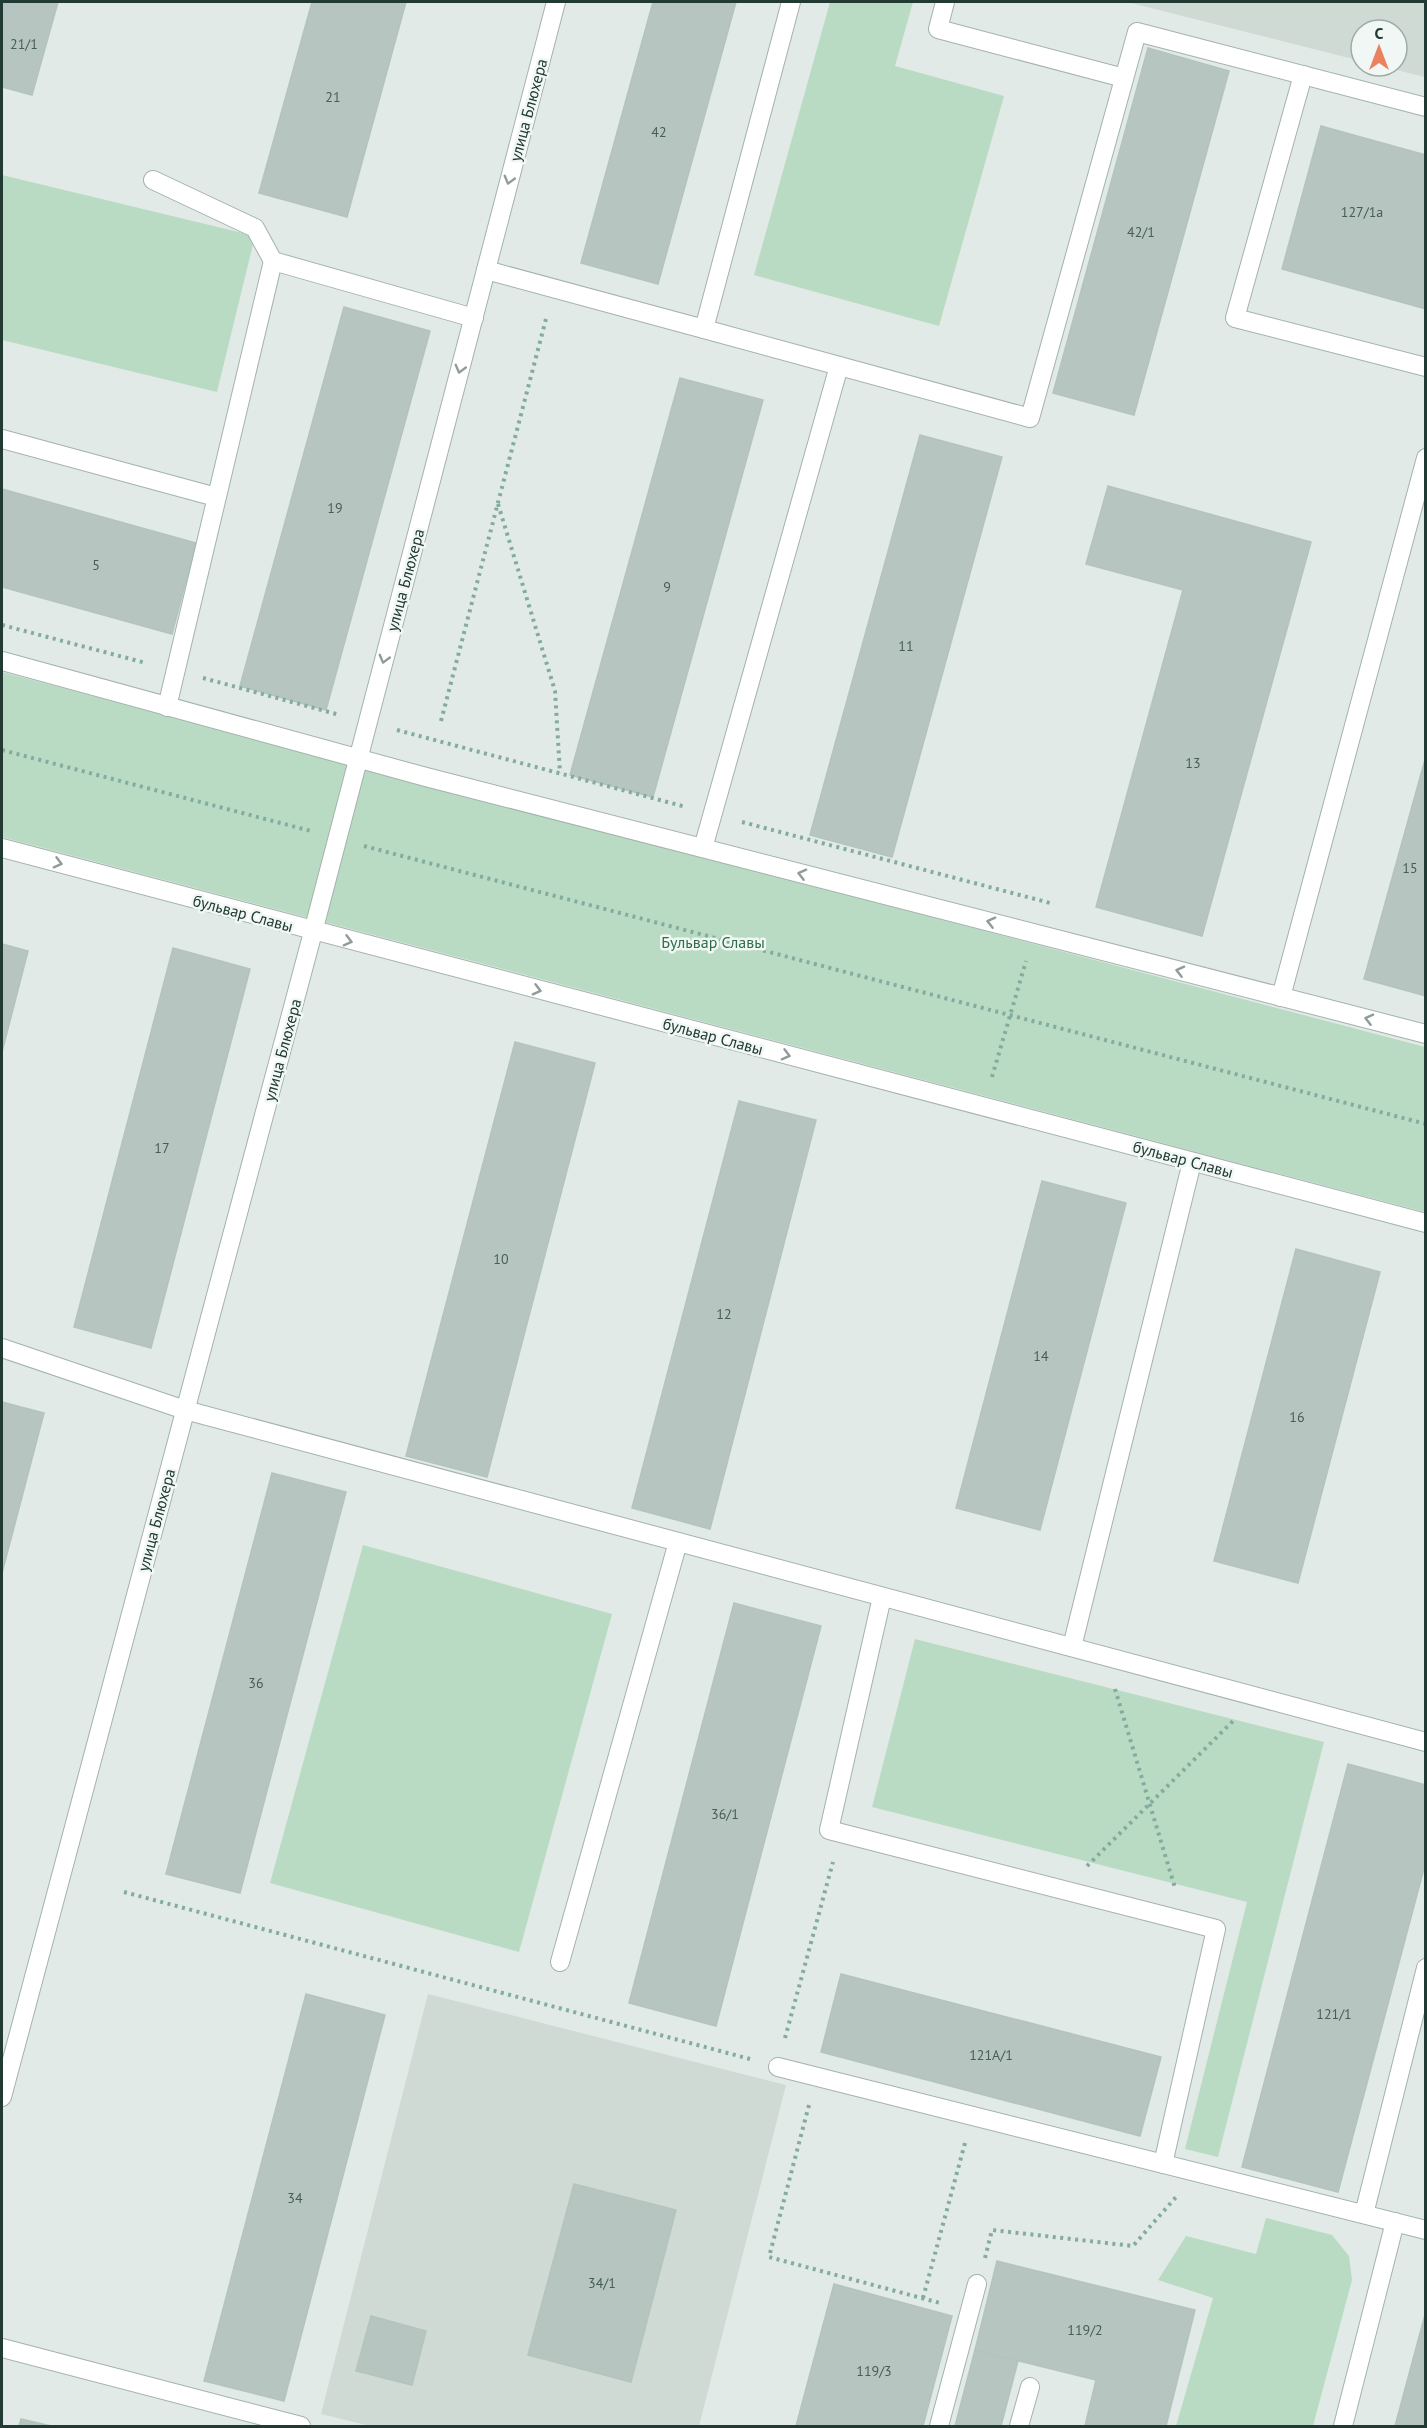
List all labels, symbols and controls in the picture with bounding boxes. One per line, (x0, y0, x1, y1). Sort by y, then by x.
north arrow (1349, 18, 1409, 78)
text: С (1375, 23, 1384, 43)
house number: 21/1 (10, 35, 38, 53)
street label: улица Блюхера (505, 56, 551, 164)
house number: 21 (325, 88, 341, 106)
house number: 42 (651, 123, 667, 141)
one-way arrow (504, 175, 517, 185)
house number: 127/1а (1341, 203, 1383, 221)
house number: 42/1 (1127, 223, 1155, 241)
one-way arrow (455, 364, 468, 374)
house number: 19 (327, 499, 343, 517)
street label: улица Блюхера (382, 526, 428, 634)
house number: 5 (92, 556, 100, 574)
house number: 9 (663, 578, 671, 596)
house number: 11 (898, 637, 914, 655)
one-way arrow (379, 654, 392, 664)
house number: 13 (1185, 754, 1201, 772)
one-way arrow (53, 856, 63, 869)
house number: 15 (1402, 859, 1418, 877)
one-way arrow (797, 868, 807, 881)
street label: бульвар Славы (191, 890, 295, 936)
one-way arrow (986, 917, 996, 930)
park label: Бульвар Славы (661, 932, 765, 952)
one-way arrow (343, 933, 353, 946)
one-way arrow (1175, 965, 1185, 978)
one-way arrow (531, 983, 541, 995)
street label: улица Блюхера (259, 996, 305, 1104)
street label: бульвар Славы (661, 1013, 765, 1059)
one-way arrow (1364, 1014, 1374, 1027)
one-way arrow (781, 1048, 791, 1061)
street label: бульвар Славы (1131, 1136, 1235, 1182)
house number: 17 (154, 1139, 170, 1157)
house number: 10 (493, 1250, 509, 1268)
house number: 12 (716, 1305, 732, 1323)
house number: 14 (1033, 1347, 1049, 1365)
house number: 16 (1289, 1408, 1305, 1426)
street label: улица Блюхера (133, 1466, 179, 1574)
house number: 36 (248, 1674, 264, 1692)
house number: 36/1 (711, 1805, 739, 1823)
house number: 121/1 (1316, 2005, 1352, 2023)
house number: 121А/1 (969, 2046, 1013, 2064)
house number: 34 (287, 2189, 303, 2207)
house number: 34/1 (588, 2274, 616, 2292)
house number: 119/2 (1067, 2321, 1103, 2339)
house number: 119/3 (856, 2362, 892, 2380)

